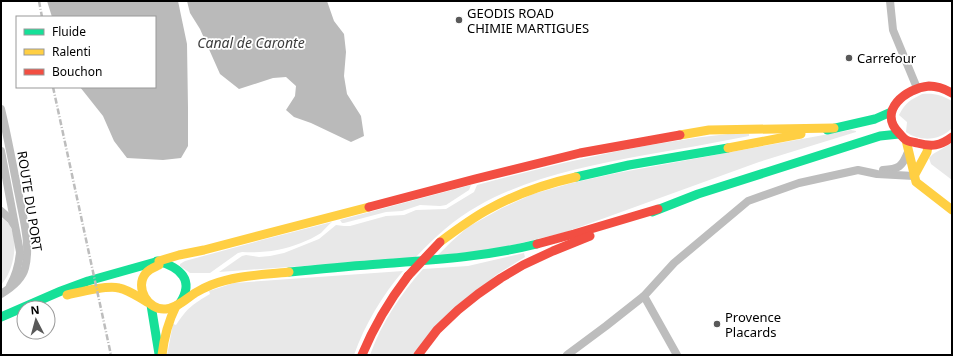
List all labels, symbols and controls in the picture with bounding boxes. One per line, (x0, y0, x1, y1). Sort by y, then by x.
place label: GEODIS ROAD CHIMIE MARTIGUES (467, 4, 589, 37)
marker: GEODIS ROAD CHIMIE MARTIGUES (454, 15, 464, 25)
legend (16, 16, 156, 88)
text: Fluide (52, 23, 86, 40)
water label: Canal de Caronte (197, 33, 305, 52)
text: Ralenti (52, 43, 91, 60)
place label: Carrefour (857, 49, 917, 67)
marker: Carrefour (844, 53, 854, 63)
text: Bouchon (52, 63, 102, 80)
street label: ROUTE DU PORT (13, 150, 47, 253)
north arrow (16, 300, 56, 340)
text: N (30, 302, 40, 317)
place label: Provence Placards (725, 308, 781, 341)
marker: Provence Placards (712, 319, 722, 329)

